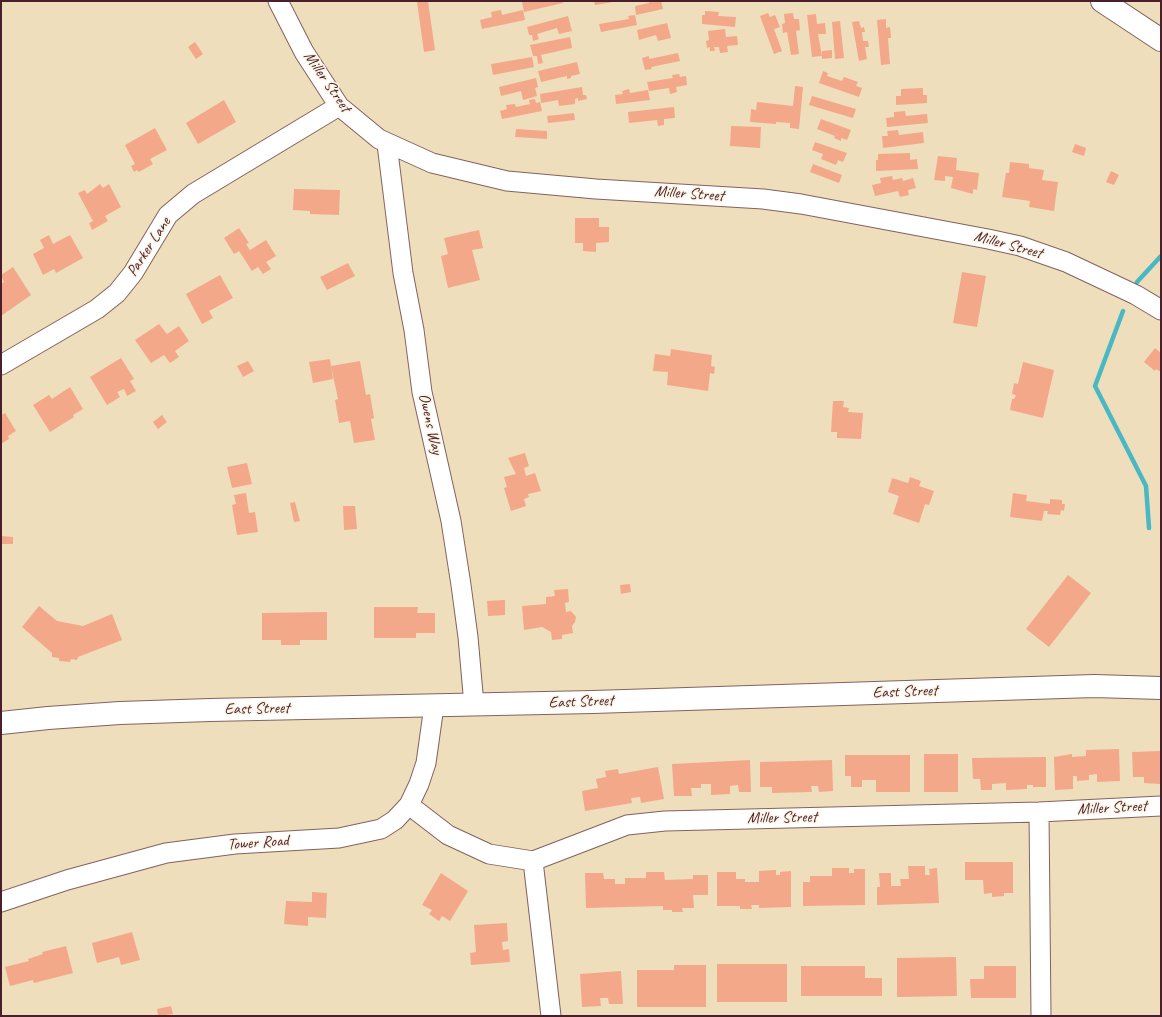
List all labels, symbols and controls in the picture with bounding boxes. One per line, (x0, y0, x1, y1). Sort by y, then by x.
street label: Miller Street (299, 48, 355, 116)
street label: Miller Street (654, 182, 724, 206)
street label: Parker Lane (123, 214, 175, 280)
street label: Miller Street (972, 227, 1044, 263)
street label: Owens Way (414, 392, 446, 456)
street label: East Street (872, 681, 938, 703)
street label: East Street (548, 691, 614, 713)
street label: East Street (224, 699, 290, 719)
street label: Miller Street (1077, 797, 1147, 819)
street label: Miller Street (747, 808, 817, 828)
street label: Tower Road (227, 831, 289, 855)

